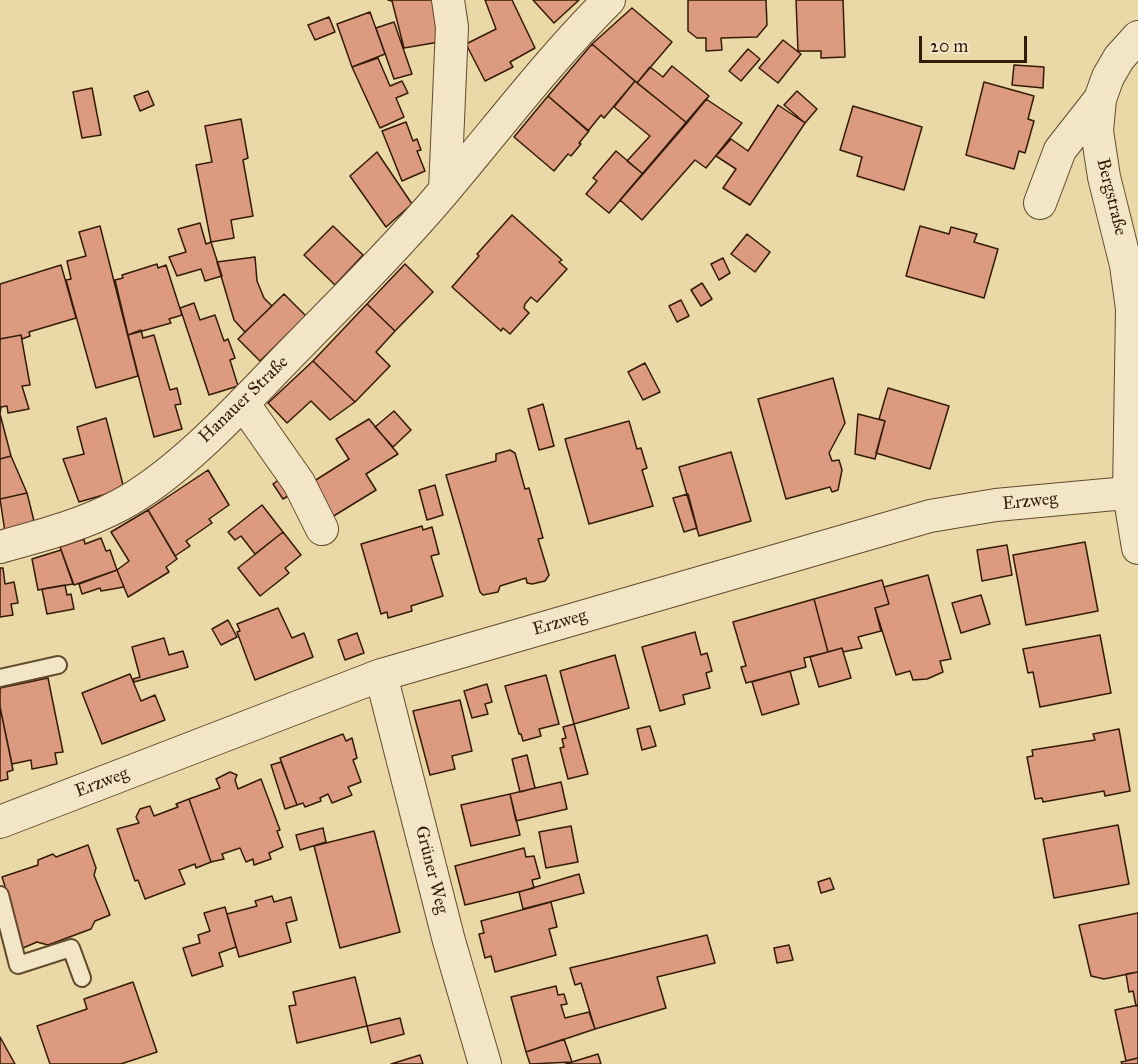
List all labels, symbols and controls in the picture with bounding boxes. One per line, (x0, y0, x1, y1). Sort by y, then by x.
scale bar (922, 24, 1030, 62)
text: 20 m (930, 35, 968, 57)
street label: Bergstraße (1091, 156, 1131, 238)
street label: Hanauer Straße (195, 352, 293, 448)
street label: Erzweg (1001, 488, 1059, 516)
street label: Erzweg (530, 605, 590, 641)
street label: Erzweg (72, 763, 132, 803)
street label: Grüner Weg (410, 824, 452, 916)

